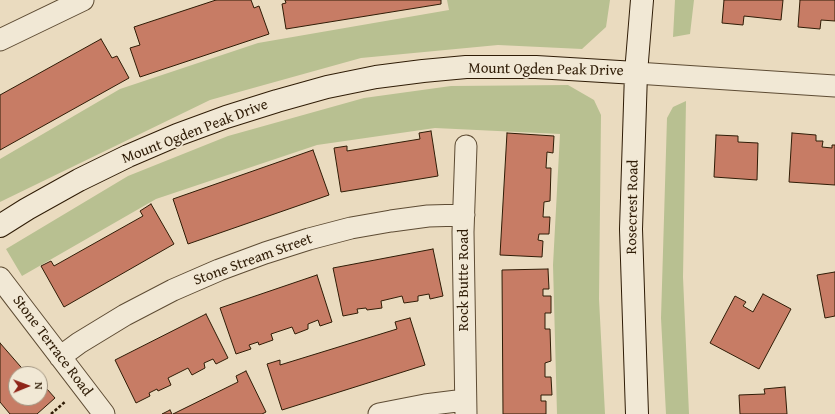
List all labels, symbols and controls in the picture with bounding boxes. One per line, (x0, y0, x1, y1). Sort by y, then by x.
street label: Mount Ogden Peak Drive (468, 60, 624, 80)
street label: Mount Ogden Peak Drive (119, 96, 271, 168)
street label: Rosecrest Road (623, 159, 643, 255)
street label: Rock Butte Road (455, 229, 473, 331)
street label: Stone Stream Street (191, 230, 315, 290)
street label: Stone Terrace Road (8, 292, 96, 400)
north arrow (8, 366, 48, 406)
text: N (31, 382, 47, 390)

